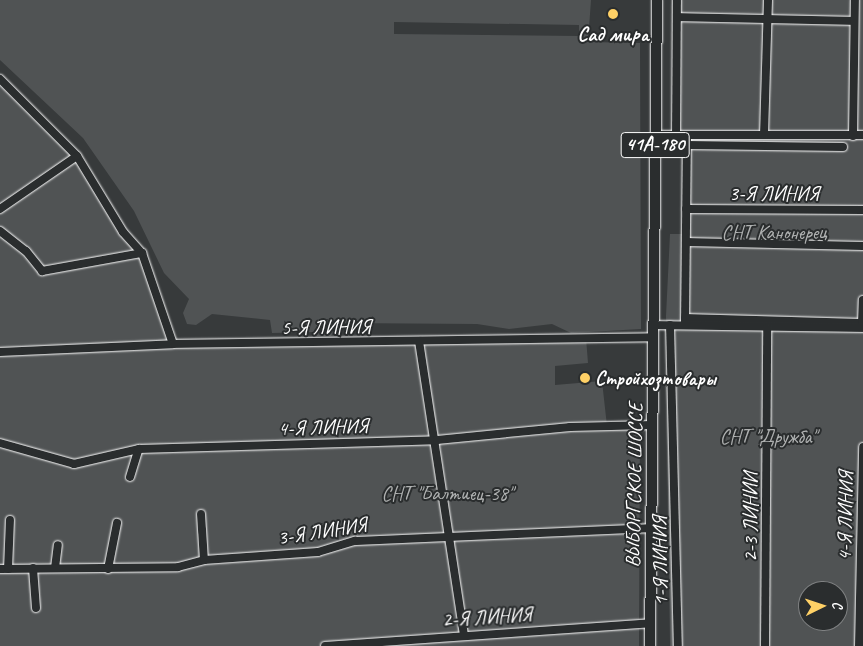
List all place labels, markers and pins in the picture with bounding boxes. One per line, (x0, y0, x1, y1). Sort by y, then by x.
marker: Сад мира (607, 8, 619, 20)
place label: Сад мира (580, 22, 646, 46)
place label: Стройхозтовары (595, 366, 716, 390)
marker: Стройхозтовары (579, 372, 591, 384)

